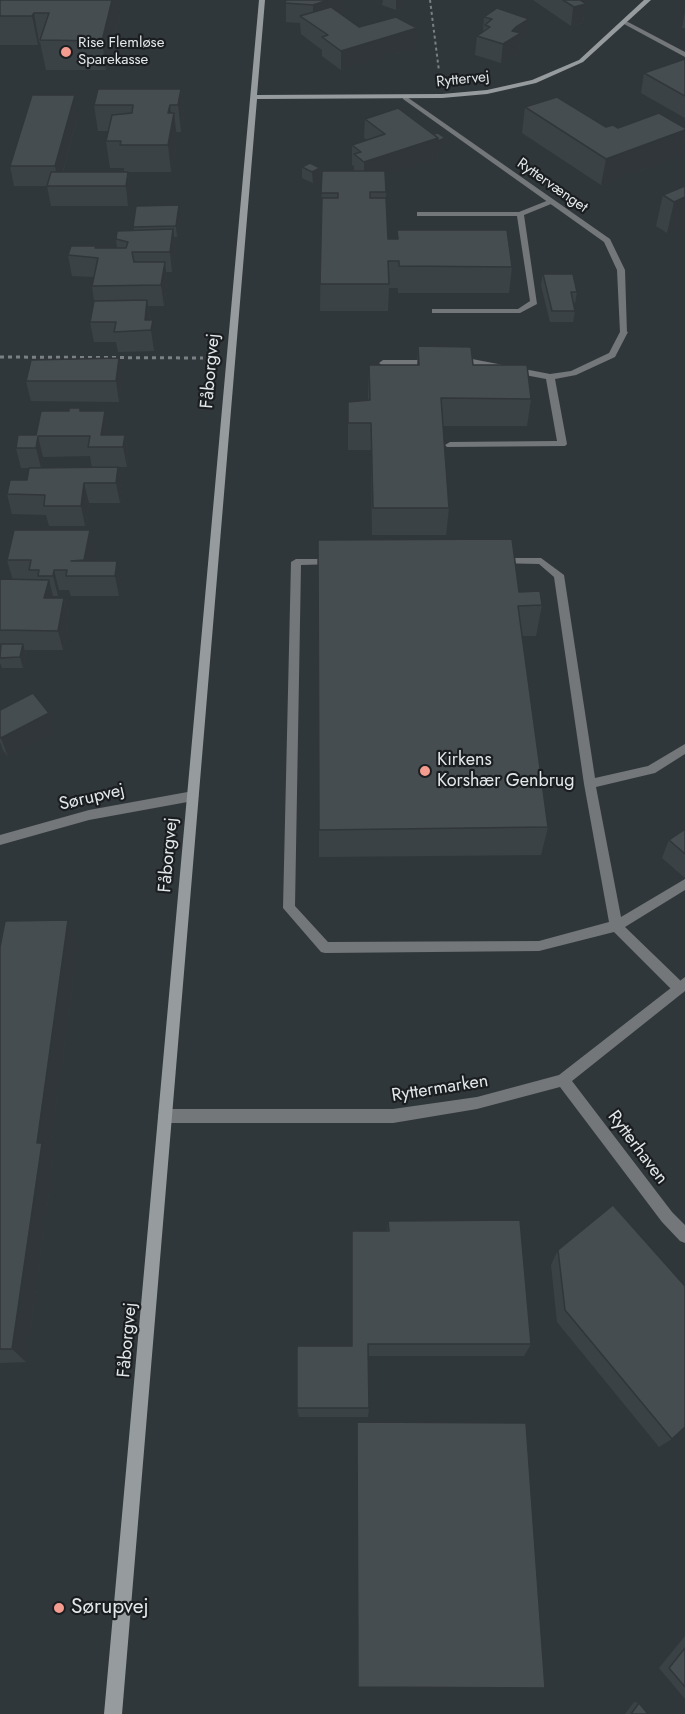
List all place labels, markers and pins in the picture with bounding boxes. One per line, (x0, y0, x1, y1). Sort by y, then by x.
place label: Rise Flemløse Sparekasse (78, 34, 164, 69)
marker: Rise Flemløse Sparekasse (59, 45, 73, 59)
place label: Kirkens Korshær Genbrug (437, 750, 575, 792)
marker: Kirkens Korshær Genbrug (418, 764, 432, 778)
place label: Sørupvej (71, 1595, 149, 1621)
marker: Sørupvej (52, 1601, 66, 1615)

